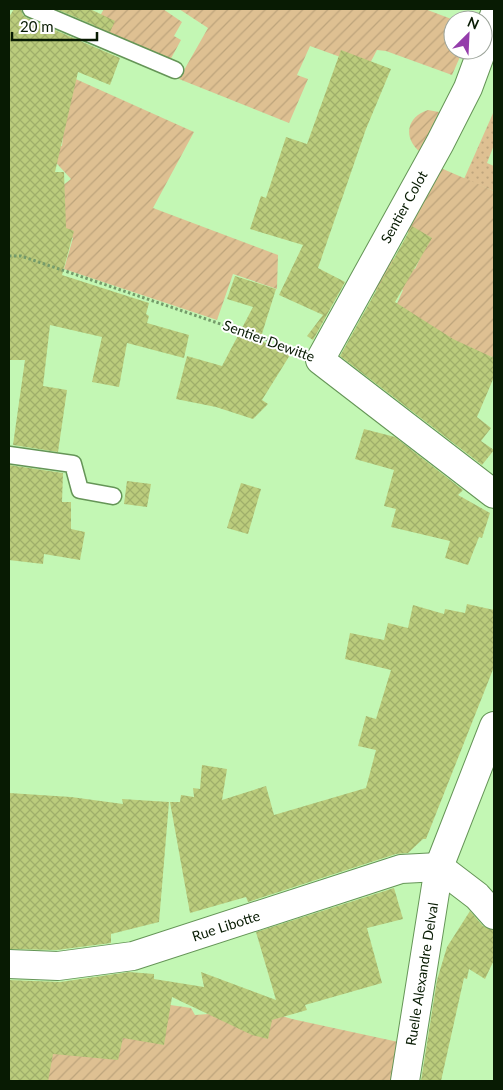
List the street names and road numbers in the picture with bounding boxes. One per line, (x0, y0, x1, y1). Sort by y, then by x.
street label: Sentier Colot (377, 167, 430, 246)
street label: Sentier Dewitte (221, 316, 317, 365)
street label: Ruelle Alexandre Delval (402, 901, 441, 1047)
street label: Rue Libotte (190, 907, 262, 944)

